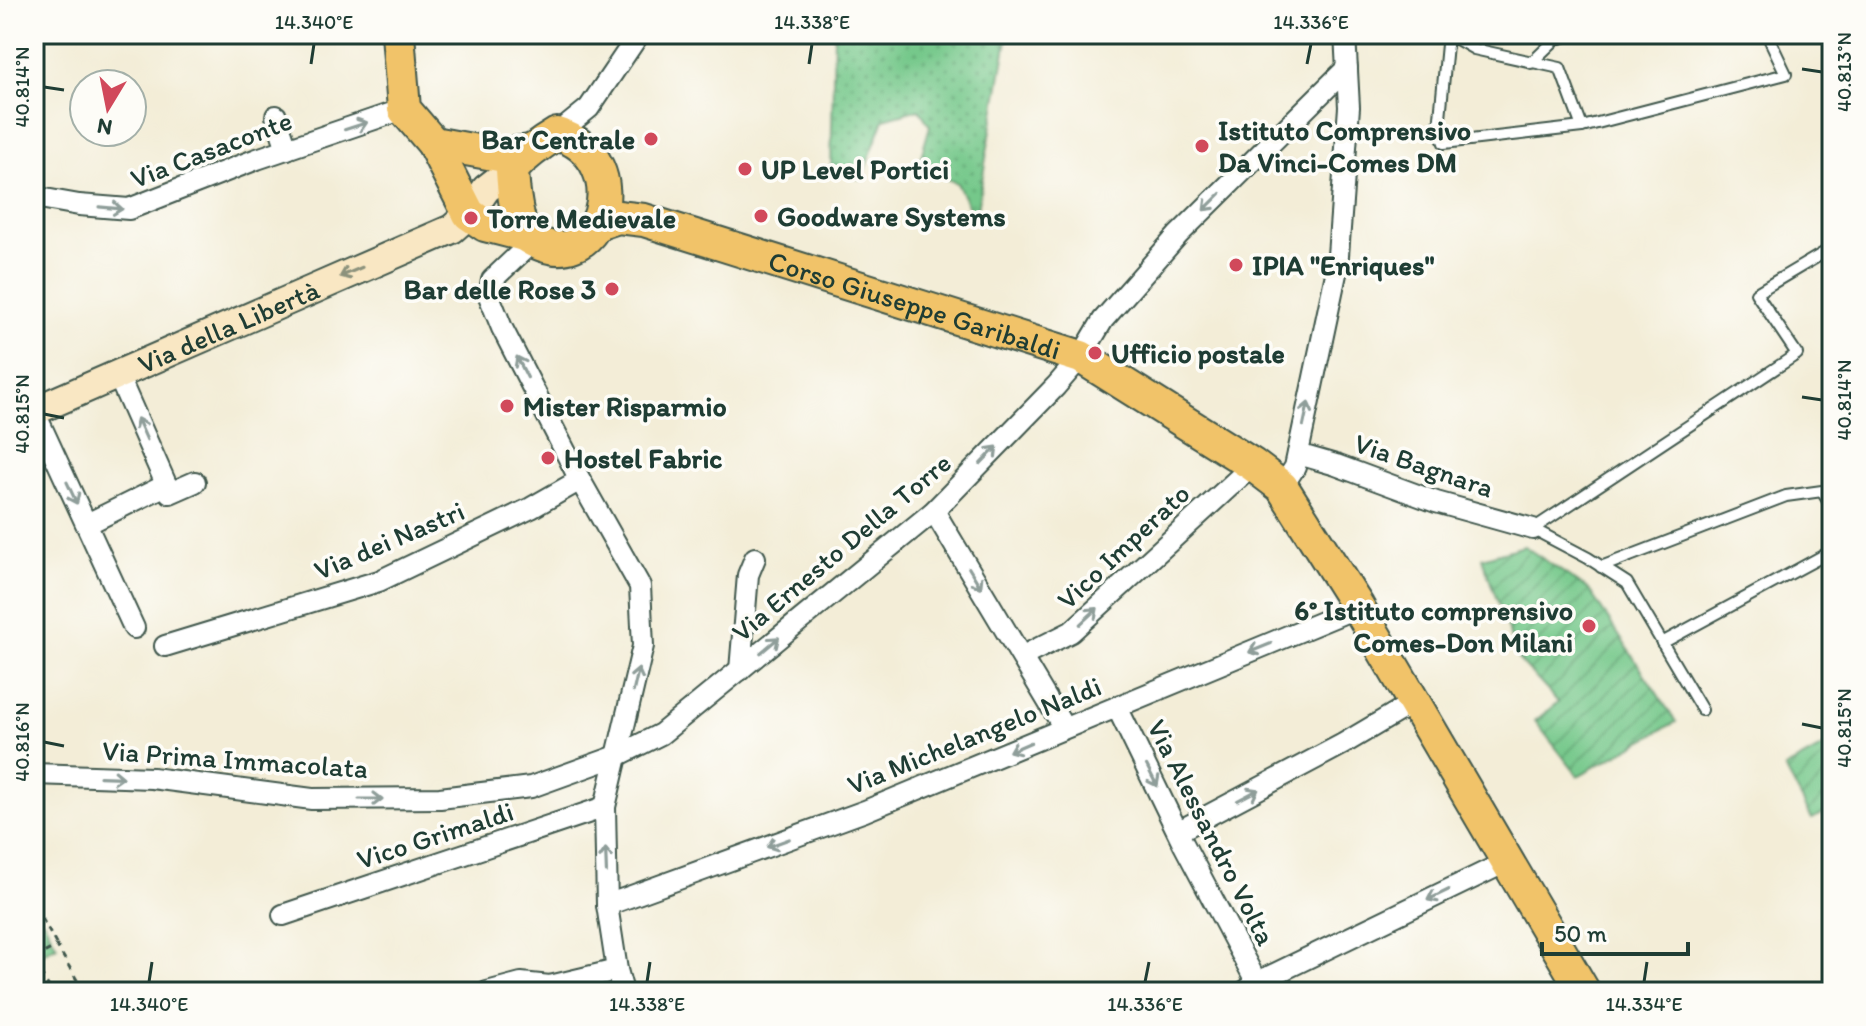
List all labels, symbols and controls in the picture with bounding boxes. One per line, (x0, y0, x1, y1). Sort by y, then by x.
text: 14.340°E (275, 10, 353, 34)
text: 14.338°E (774, 10, 850, 34)
text: 14.336°E (1273, 10, 1349, 34)
text: 40.813°N (1832, 32, 1856, 112)
text: 40.814°N (10, 47, 34, 127)
north arrow (68, 68, 148, 148)
street label: Via Casaconte (125, 103, 297, 195)
text: N (95, 113, 114, 142)
place label: Istituto Comprensivo Da Vinci-Comes DM (1218, 113, 1471, 179)
one-way arrow (344, 118, 369, 133)
place label: Bar Centrale (481, 122, 635, 156)
marker: Bar Centrale (642, 130, 660, 148)
marker: Istituto Comprensivo Da Vinci-Comes DM (1193, 137, 1211, 155)
place label: UP Level Portici (761, 152, 949, 186)
marker: UP Level Portici (736, 160, 754, 178)
one-way arrow (1202, 192, 1221, 212)
place label: Goodware Systems (777, 199, 1006, 233)
one-way arrow (97, 201, 124, 216)
place label: Torre Medievale (486, 201, 676, 235)
marker: Goodware Systems (752, 207, 770, 225)
marker: Torre Medievale (462, 209, 480, 227)
street label: Corso Giuseppe Garibaldi (764, 243, 1065, 367)
place label: IPIA "Enriques" (1252, 248, 1435, 282)
marker: IPIA "Enriques" (1227, 256, 1245, 274)
one-way arrow (339, 265, 364, 280)
street label: Via della Libertà (132, 272, 325, 381)
place label: Bar delle Rose 3 (404, 272, 596, 306)
marker: Bar delle Rose 3 (603, 280, 621, 298)
place label: Ufficio postale (1111, 336, 1285, 370)
marker: Ufficio postale (1086, 344, 1104, 362)
one-way arrow (514, 355, 529, 379)
text: 40.814°N (1832, 360, 1856, 440)
text: 40.815°N (10, 374, 34, 454)
place label: Mister Risparmio (523, 389, 727, 423)
marker: Mister Risparmio (498, 397, 516, 415)
one-way arrow (1299, 402, 1314, 427)
one-way arrow (133, 417, 148, 442)
street label: Via Bagnara (1350, 425, 1498, 505)
place label: Hostel Fabric (564, 441, 722, 475)
street label: Via Ernesto Della Torre (724, 445, 958, 649)
one-way arrow (979, 445, 998, 465)
marker: Hostel Fabric (539, 449, 557, 467)
street label: Vico Imperato (1050, 476, 1196, 616)
one-way arrow (65, 480, 80, 504)
street label: Via dei Nastri (309, 493, 469, 587)
one-way arrow (967, 566, 983, 589)
place label: 6° Istituto comprensivo Comes-Don Milani (1294, 593, 1573, 659)
one-way arrow (1078, 607, 1098, 625)
marker: 6° Istituto comprensivo Comes-Don Milani (1580, 617, 1598, 635)
one-way arrow (759, 636, 780, 654)
one-way arrow (1248, 641, 1273, 656)
one-way arrow (629, 668, 644, 693)
street label: Via Michelangelo Naldi (842, 669, 1106, 801)
text: 40.815°N (1832, 688, 1856, 768)
text: 40.816°N (10, 702, 34, 782)
street label: Via Alessandro Volta (1140, 713, 1284, 951)
street label: Via Prima Immacolata (101, 733, 369, 785)
one-way arrow (1008, 740, 1032, 755)
one-way arrow (1145, 764, 1160, 788)
one-way arrow (98, 769, 125, 784)
one-way arrow (1236, 786, 1260, 802)
one-way arrow (357, 791, 384, 807)
street label: Vico Grimaldi (352, 794, 518, 876)
one-way arrow (766, 837, 791, 851)
one-way arrow (599, 847, 614, 874)
one-way arrow (1426, 888, 1450, 903)
scale bar (1542, 906, 1688, 956)
text: 50 m (1554, 919, 1607, 948)
text: 14.340°E (110, 992, 188, 1016)
text: 14.338°E (609, 992, 685, 1016)
text: 14.336°E (1107, 992, 1183, 1016)
text: 14.334°E (1606, 992, 1682, 1016)

